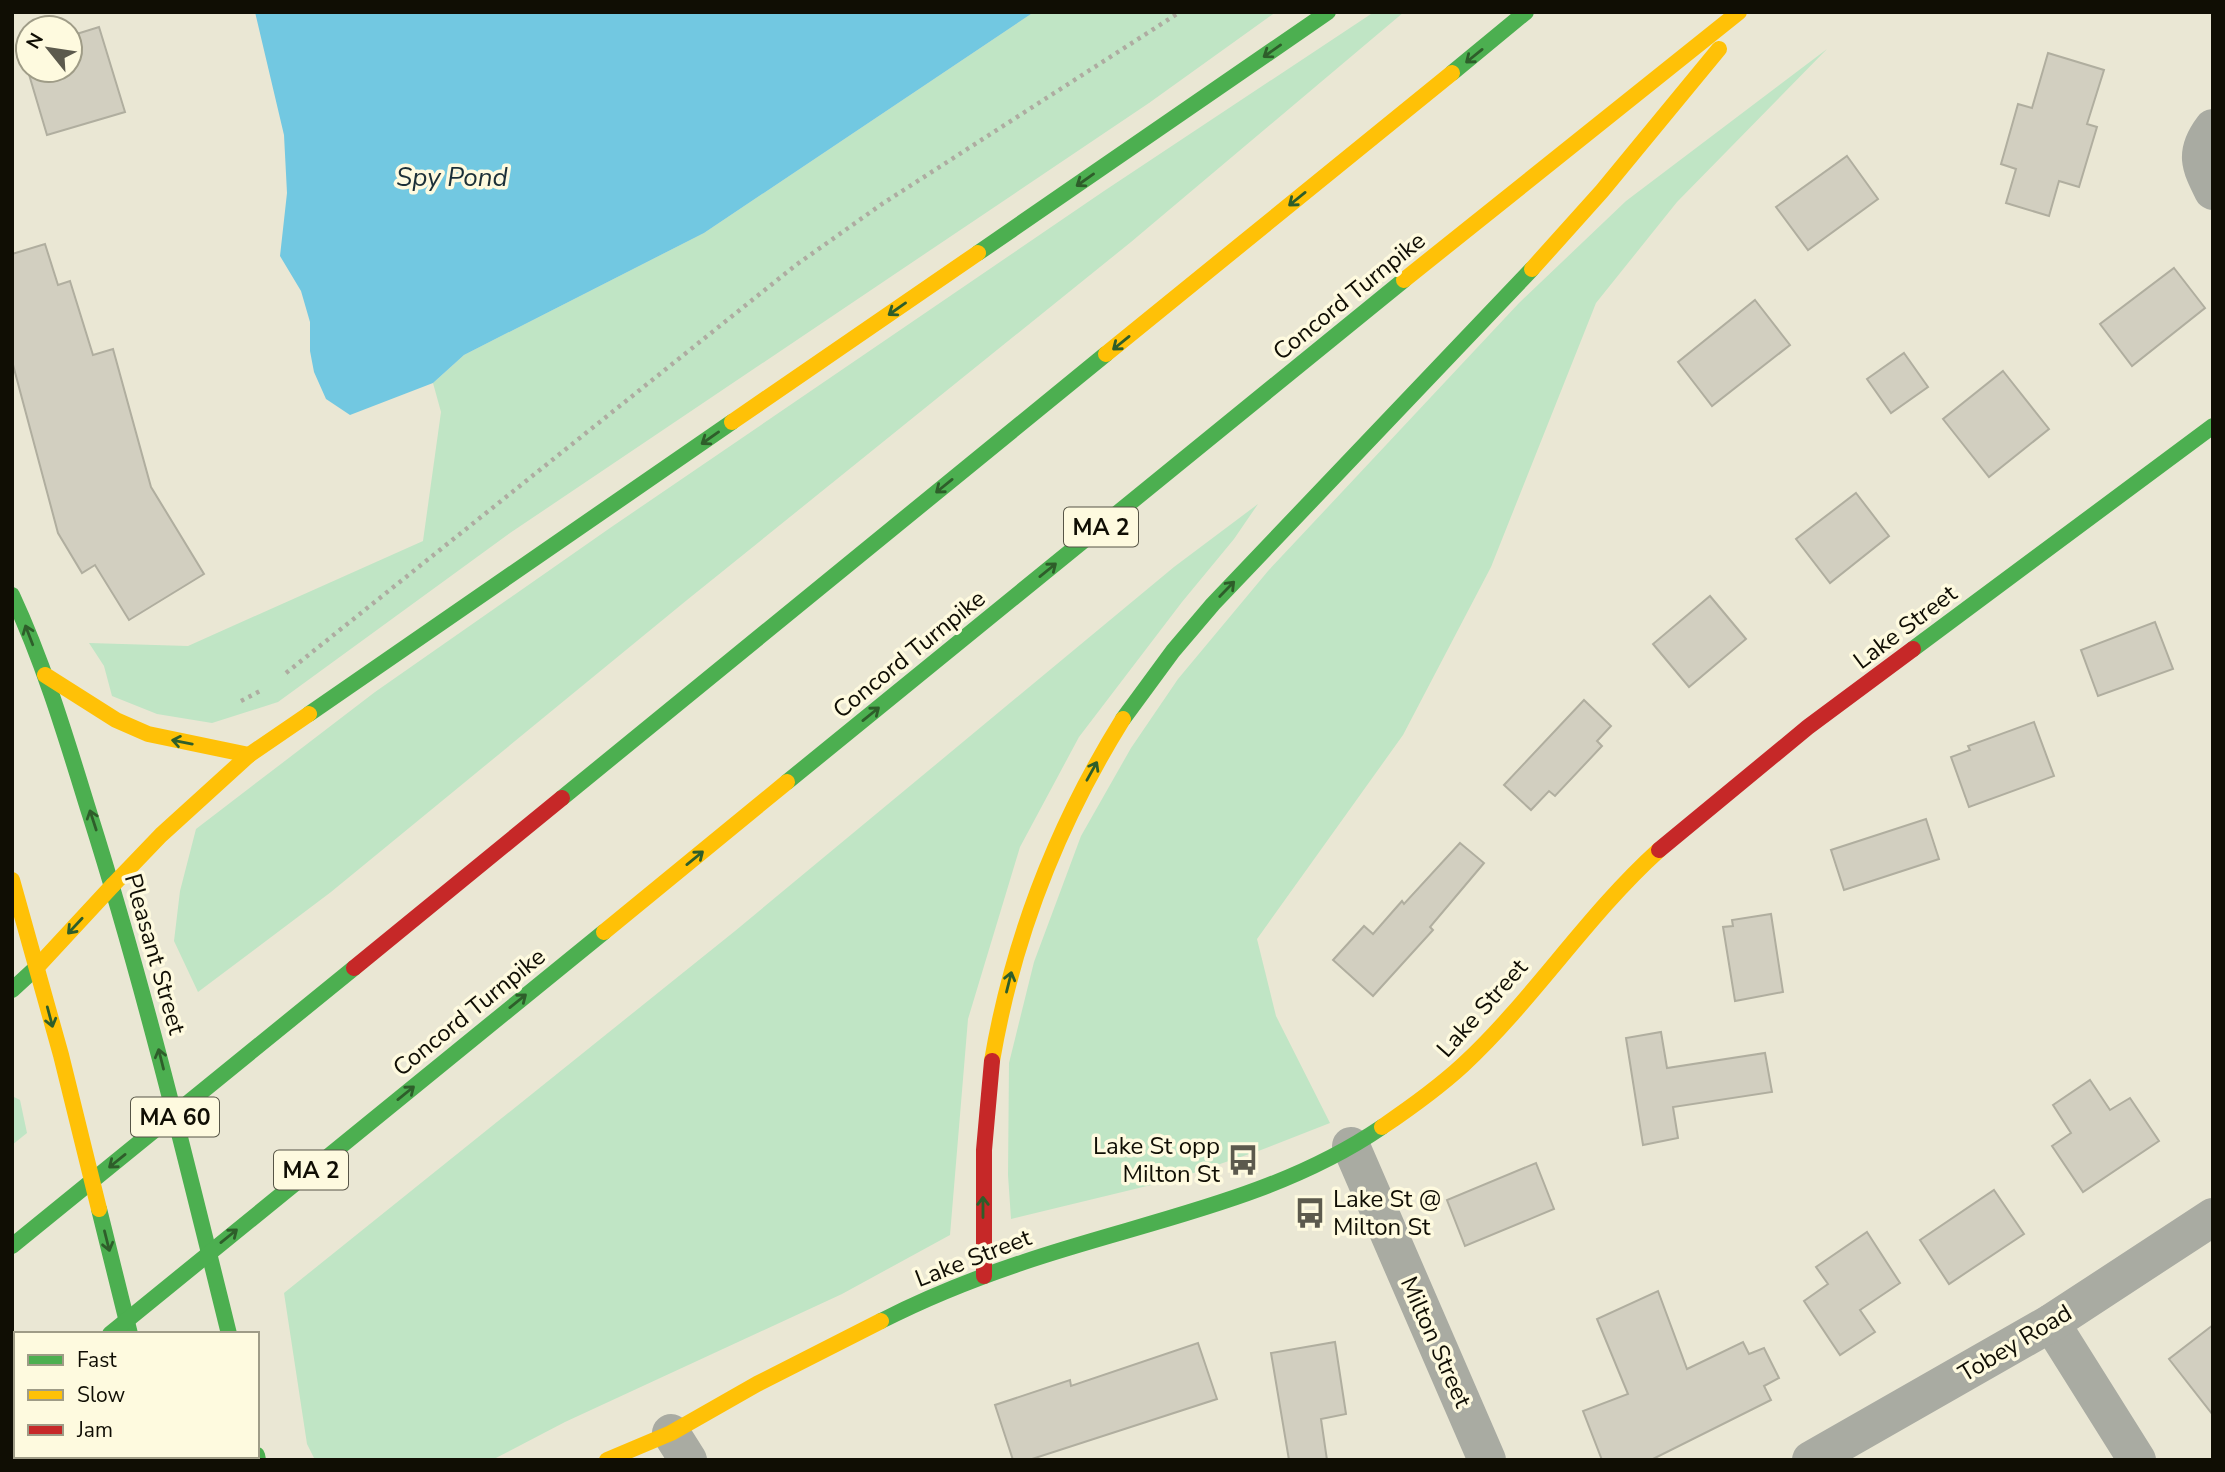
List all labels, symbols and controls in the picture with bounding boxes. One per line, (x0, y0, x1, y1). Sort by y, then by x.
north arrow (14, 14, 84, 84)
text: N (20, 28, 50, 54)
one-way arrow (1263, 44, 1282, 58)
one-way arrow (1465, 48, 1483, 63)
water label: Spy Pond (396, 160, 508, 195)
one-way arrow (1076, 173, 1095, 187)
one-way arrow (1288, 191, 1306, 207)
street label: Concord Turnpike (1266, 225, 1432, 367)
one-way arrow (888, 302, 907, 316)
one-way arrow (1112, 335, 1130, 350)
one-way arrow (701, 431, 720, 445)
one-way arrow (936, 479, 954, 494)
road number: MA 2 (1064, 508, 1138, 547)
one-way arrow (1038, 563, 1056, 578)
street label: Lake Street (1847, 577, 1964, 676)
one-way arrow (1218, 581, 1235, 598)
street label: Concord Turnpike (826, 583, 992, 725)
one-way arrow (21, 625, 34, 646)
one-way arrow (862, 706, 880, 722)
one-way arrow (171, 734, 194, 748)
one-way arrow (1085, 761, 1099, 782)
one-way arrow (85, 810, 98, 832)
one-way arrow (685, 850, 703, 865)
street label: Pleasant Street (117, 870, 193, 1039)
one-way arrow (66, 917, 83, 934)
street label: Concord Turnpike (386, 941, 552, 1083)
street label: Lake Street (1429, 952, 1535, 1064)
one-way arrow (1003, 971, 1016, 994)
one-way arrow (509, 993, 527, 1009)
one-way arrow (44, 1005, 57, 1027)
one-way arrow (154, 1048, 167, 1071)
one-way arrow (396, 1085, 414, 1100)
road number: MA 60 (131, 1098, 219, 1136)
place label: Lake St opp Milton St (1093, 1130, 1221, 1190)
bus stop icon: Lake St opp Milton St (1226, 1143, 1260, 1177)
road number: MA 2 (274, 1150, 348, 1190)
one-way arrow (108, 1153, 126, 1168)
place label: Lake St @ Milton St (1333, 1183, 1441, 1243)
one-way arrow (976, 1196, 990, 1219)
bus stop icon: Lake St @ Milton St (1293, 1196, 1327, 1230)
street label: Lake Street (910, 1221, 1036, 1295)
one-way arrow (101, 1229, 114, 1251)
one-way arrow (220, 1229, 238, 1244)
street label: Milton Street (1393, 1272, 1479, 1413)
street label: Tobey Road (1952, 1297, 2078, 1389)
legend (14, 1332, 259, 1458)
text: Fast (77, 1346, 117, 1374)
text: Slow (77, 1381, 126, 1409)
text: Jam (76, 1416, 113, 1444)

